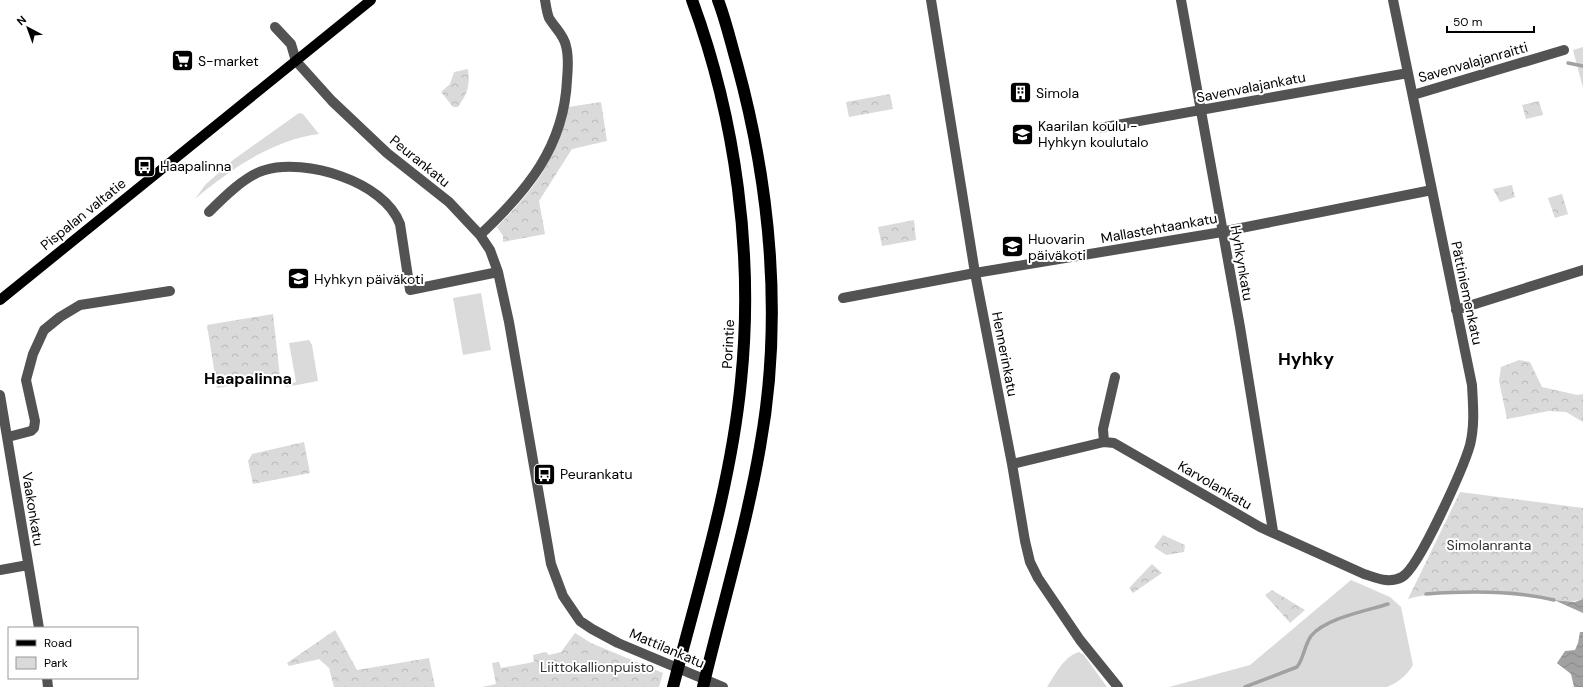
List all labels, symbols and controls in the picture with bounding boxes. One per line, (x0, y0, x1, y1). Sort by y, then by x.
north arrow (8, 8, 48, 48)
scale bar (1447, 8, 1534, 34)
text: N (14, 13, 29, 28)
text: 50 m (1453, 14, 1482, 30)
street label: Savenvalajanraitti (1416, 38, 1530, 86)
supermarket icon: S-market (169, 48, 195, 74)
place label: S-market (198, 52, 259, 70)
street label: Savenvalajankatu (1195, 68, 1307, 106)
building icon: Simola (1007, 80, 1033, 106)
place label: Simola (1036, 84, 1079, 102)
place label: Kaarilan koulu - Hyhkyn koulutalo (1038, 117, 1149, 151)
school or university icon: Kaarilan koulu - Hyhkyn koulutalo (1010, 121, 1036, 147)
street label: Peurankatu (386, 131, 454, 191)
bus stop icon: Haapalinna (132, 153, 158, 179)
place label: Haapalinna (160, 157, 231, 175)
street label: Pispalan valtatie (37, 174, 129, 254)
street label: Mallastehtaankatu (1099, 209, 1219, 247)
street label: Hyhkynkatu (1227, 224, 1257, 302)
place label: Huovarin päiväkoti (1028, 230, 1086, 264)
school or university icon: Huovarin päiväkoti (999, 234, 1025, 260)
street label: Pättiniemenkatu (1447, 240, 1487, 346)
school or university icon: Hyhkyn päiväkoti (286, 266, 312, 292)
place label: Hyhkyn päiväkoti (314, 270, 424, 288)
street label: Hennerinkatu (988, 310, 1022, 398)
street label: Porintie (718, 319, 738, 369)
district label: Hyhky (1278, 347, 1334, 371)
district label: Haapalinna (204, 368, 292, 389)
street label: Karvolankatu (1175, 457, 1255, 513)
bus stop icon: Peurankatu (532, 461, 558, 487)
place label: Peurankatu (560, 465, 632, 483)
street label: Vaakonkatu (18, 471, 48, 547)
park label: Simolanranta (1447, 536, 1531, 554)
street label: Mattilankatu (627, 624, 707, 672)
legend (8, 627, 138, 679)
text: Road (44, 635, 72, 651)
text: Park (44, 655, 68, 671)
park label: Liittokallionpuisto (540, 658, 654, 676)

